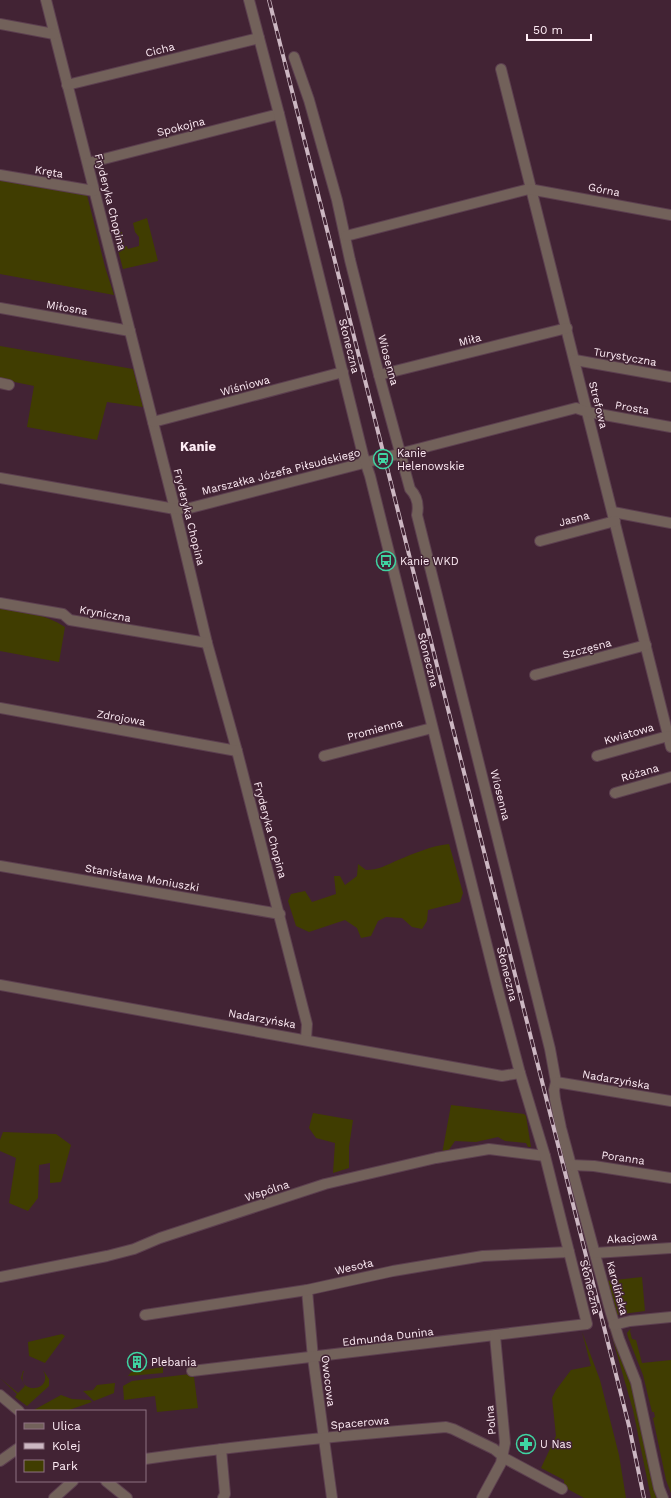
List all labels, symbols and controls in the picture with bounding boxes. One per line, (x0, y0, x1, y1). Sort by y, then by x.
scale bar (527, 16, 591, 42)
text: 50 m (533, 23, 563, 37)
street label: Cicha (144, 40, 176, 60)
street label: Spokojna (156, 115, 206, 139)
street label: Fryderyka Chopina (92, 152, 128, 252)
street label: Kręta (34, 163, 64, 181)
street label: Górna (587, 181, 621, 199)
street label: Miłosna (45, 298, 89, 318)
street label: Słoneczna (336, 317, 362, 375)
street label: Miła (457, 331, 483, 349)
street label: Wiosenna (375, 333, 401, 387)
street label: Turystyczna (592, 345, 658, 369)
street label: Wiśniowa (219, 373, 271, 399)
street label: Strefowa (586, 380, 610, 430)
street label: Prosta (614, 399, 650, 417)
district label: Kanie (180, 439, 216, 454)
street label: Marszałka Józefa Piłsudskiego (200, 446, 362, 498)
place label: Kanie Helenowskie (397, 447, 465, 473)
station icon: Kanie Helenowskie (372, 448, 394, 470)
street label: Fryderyka Chopina (171, 467, 207, 567)
street label: Jasna (557, 509, 591, 529)
bus stop icon: Kanie WKD (375, 550, 397, 572)
place label: Kanie WKD (400, 555, 459, 568)
street label: Kryniczna (78, 603, 132, 625)
street label: Słoneczna (415, 631, 441, 689)
street label: Szczęsna (561, 636, 613, 662)
street label: Zdrojowa (96, 707, 146, 729)
street label: Promienna (346, 716, 404, 744)
street label: Kwiatowa (603, 721, 655, 747)
street label: Różana (620, 761, 660, 785)
street label: Wiosenna (487, 768, 513, 822)
street label: Fryderyka Chopina (251, 780, 289, 880)
street label: Stanisława Moniuszki (84, 862, 200, 894)
street label: Słoneczna (494, 945, 520, 1003)
street label: Nadarzyńska (227, 1007, 297, 1031)
street label: Nadarzyńska (581, 1068, 651, 1092)
street label: Poranna (600, 1149, 646, 1167)
street label: Wspólna (243, 1178, 291, 1204)
street label: Akacjowa (606, 1230, 658, 1246)
street label: Wesoła (333, 1256, 375, 1278)
street label: Słoneczna (577, 1258, 603, 1316)
street label: Karolińska (604, 1260, 630, 1316)
street label: Edmunda Dunina (342, 1325, 434, 1349)
building icon: Plebania (126, 1351, 148, 1373)
street label: Owocowa (318, 1355, 338, 1407)
place label: Plebania (151, 1356, 197, 1369)
street label: Polna (483, 1405, 499, 1435)
legend (16, 1410, 146, 1482)
street label: Spacerowa (330, 1414, 390, 1432)
text: Ulica (52, 1419, 81, 1433)
pharmacy icon: U Nas (515, 1433, 537, 1455)
place label: U Nas (540, 1438, 572, 1451)
text: Kolej (52, 1439, 80, 1453)
text: Park (52, 1459, 78, 1473)

